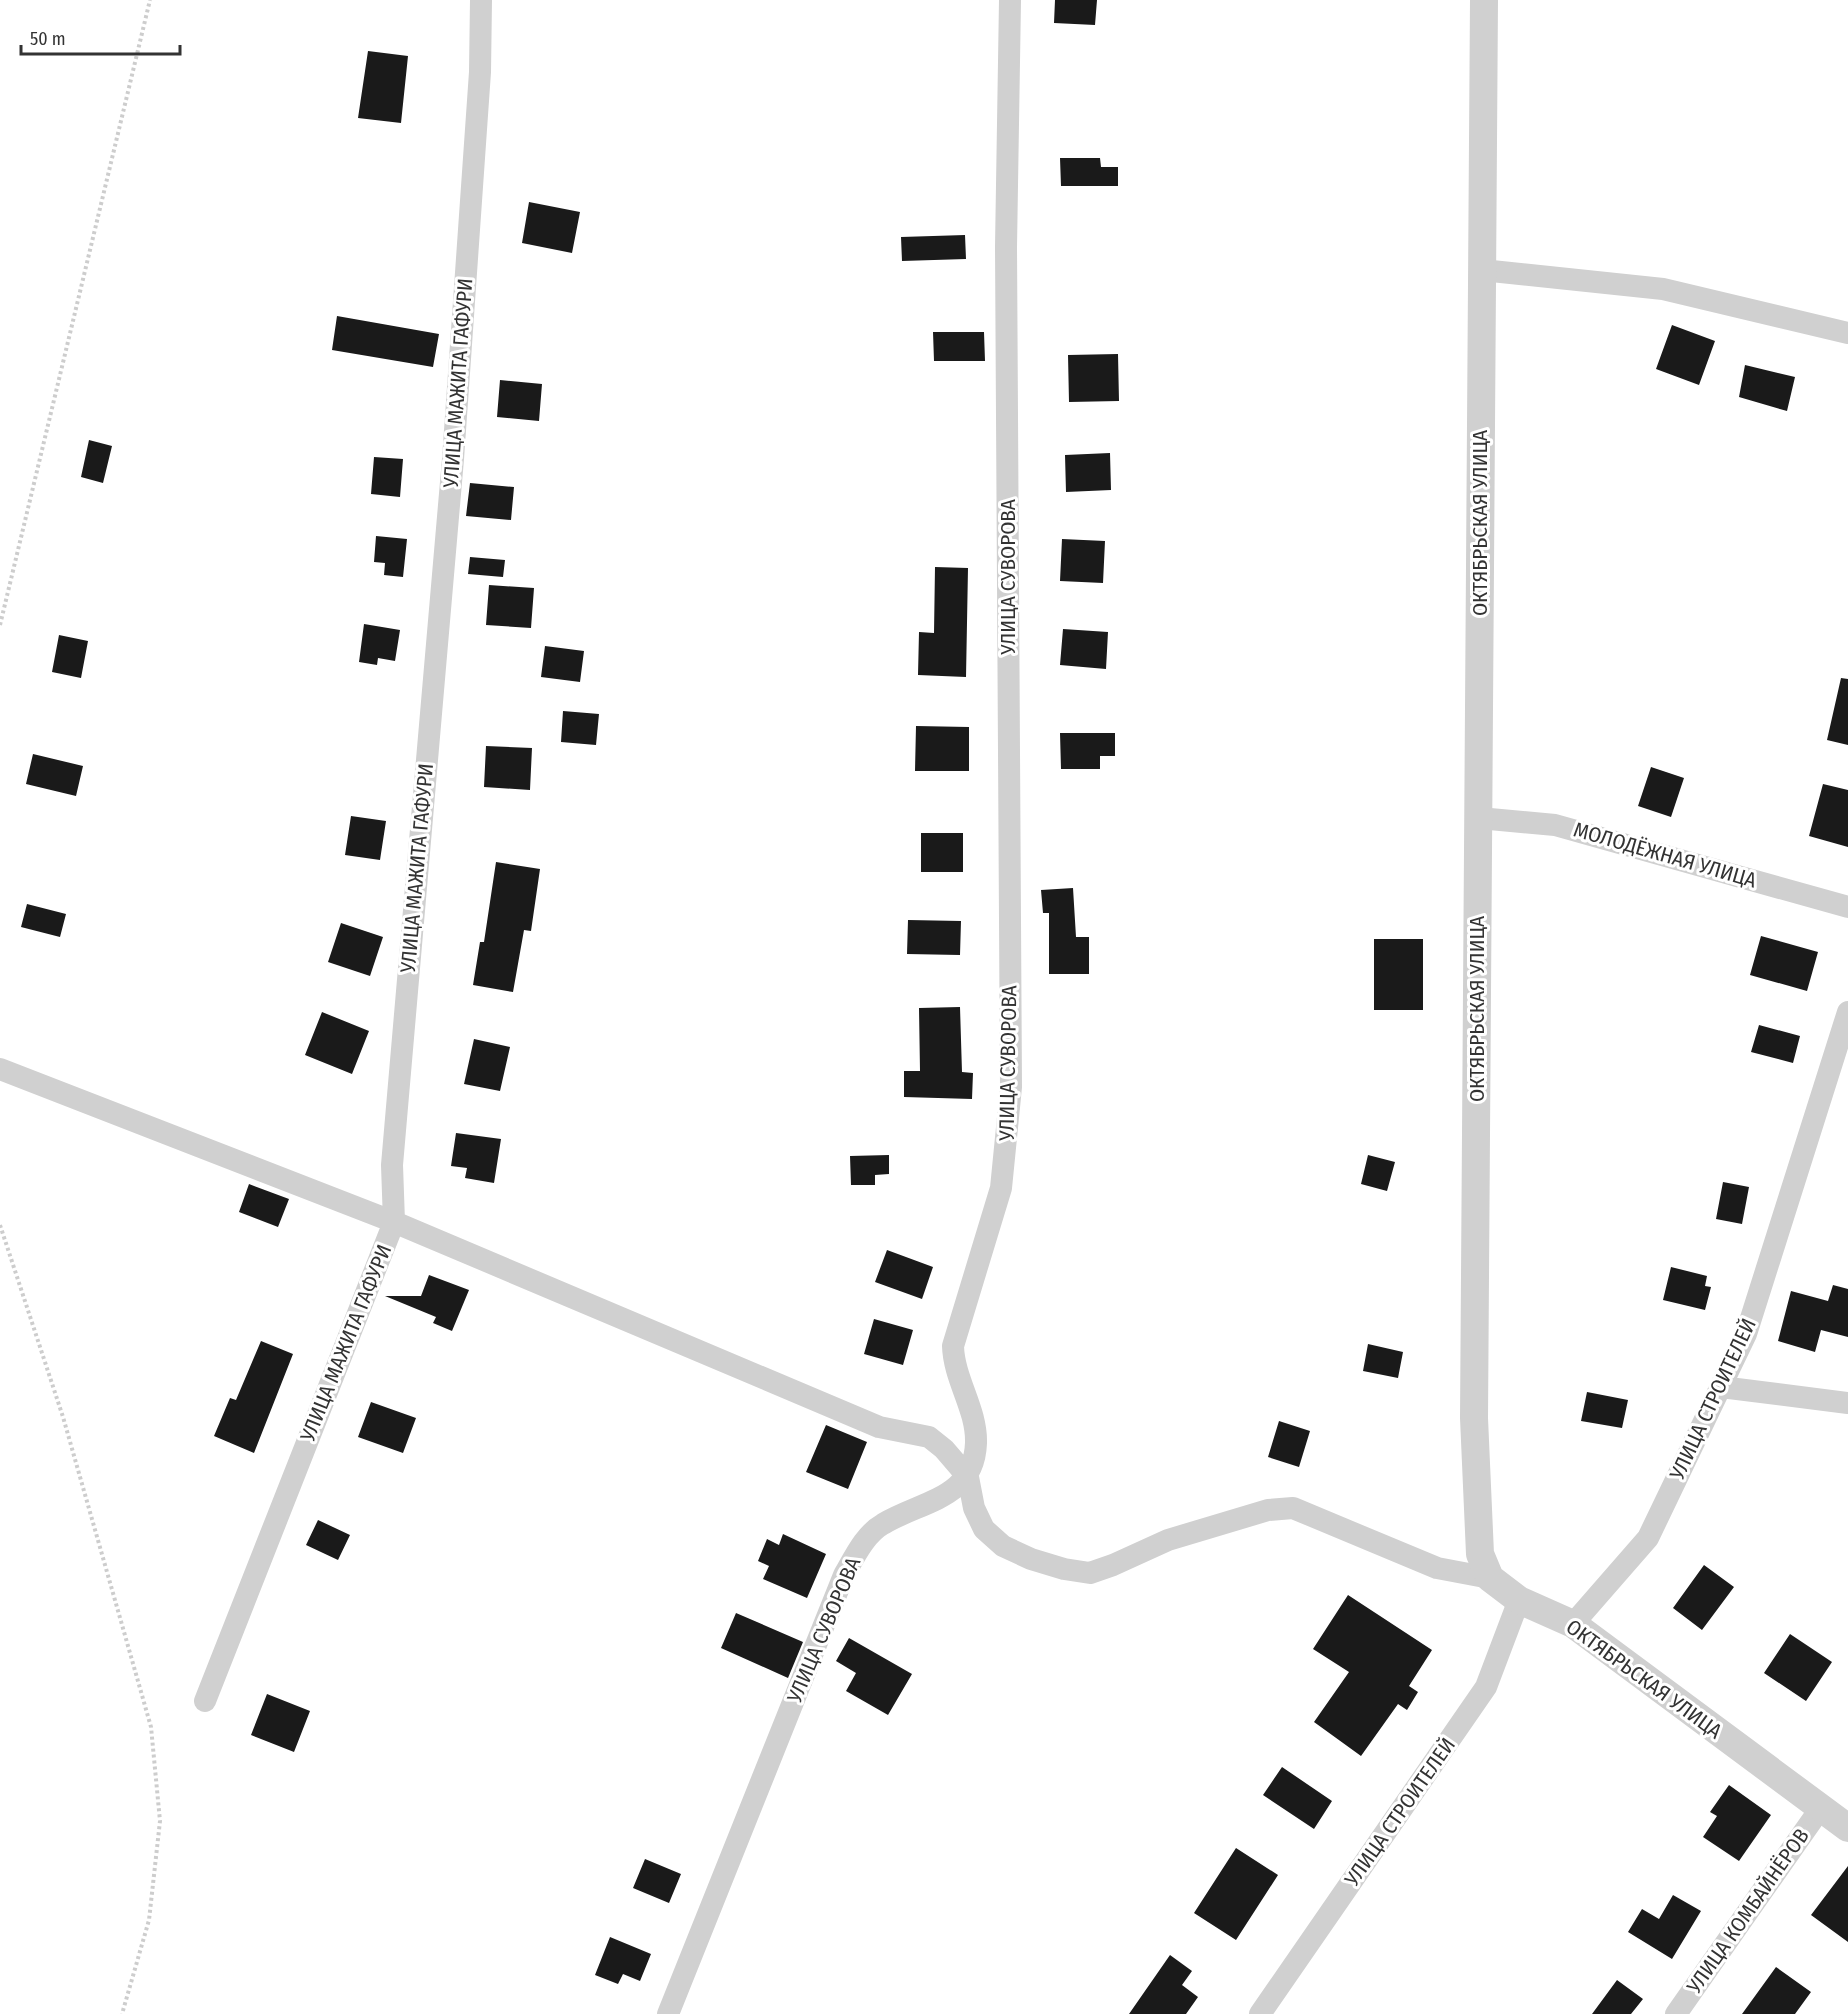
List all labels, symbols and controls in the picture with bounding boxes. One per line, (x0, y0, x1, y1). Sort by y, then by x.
scale bar (21, 18, 180, 56)
text: 50 m (30, 28, 66, 50)
street label: УЛИЦА МАЖИТА ГАФУРИ (438, 277, 478, 490)
street label: ОКТЯБРЬСКАЯ УЛИЦА (1467, 430, 1493, 616)
street label: УЛИЦА СУВОРОВА (995, 499, 1021, 656)
street label: УЛИЦА МАЖИТА ГАФУРИ (395, 762, 439, 975)
street label: МОЛОДЁЖНАЯ УЛИЦА (1571, 816, 1759, 894)
street label: ОКТЯБРЬСКАЯ УЛИЦА (1464, 916, 1490, 1102)
street label: УЛИЦА СУВОРОВА (994, 985, 1022, 1142)
street label: УЛИЦА МАЖИТА ГАФУРИ (294, 1241, 397, 1446)
street label: УЛИЦА СТРОИТЕЛЕЙ (1664, 1314, 1762, 1485)
street label: УЛИЦА СУВОРОВА (781, 1553, 866, 1708)
street label: ОКТЯБРЬСКАЯ УЛИЦА (1561, 1614, 1727, 1744)
street label: УЛИЦА СТРОИТЕЛЕЙ (1339, 1733, 1461, 1892)
street label: УЛИЦА КОМБАЙНЁРОВ (1681, 1824, 1815, 1999)

